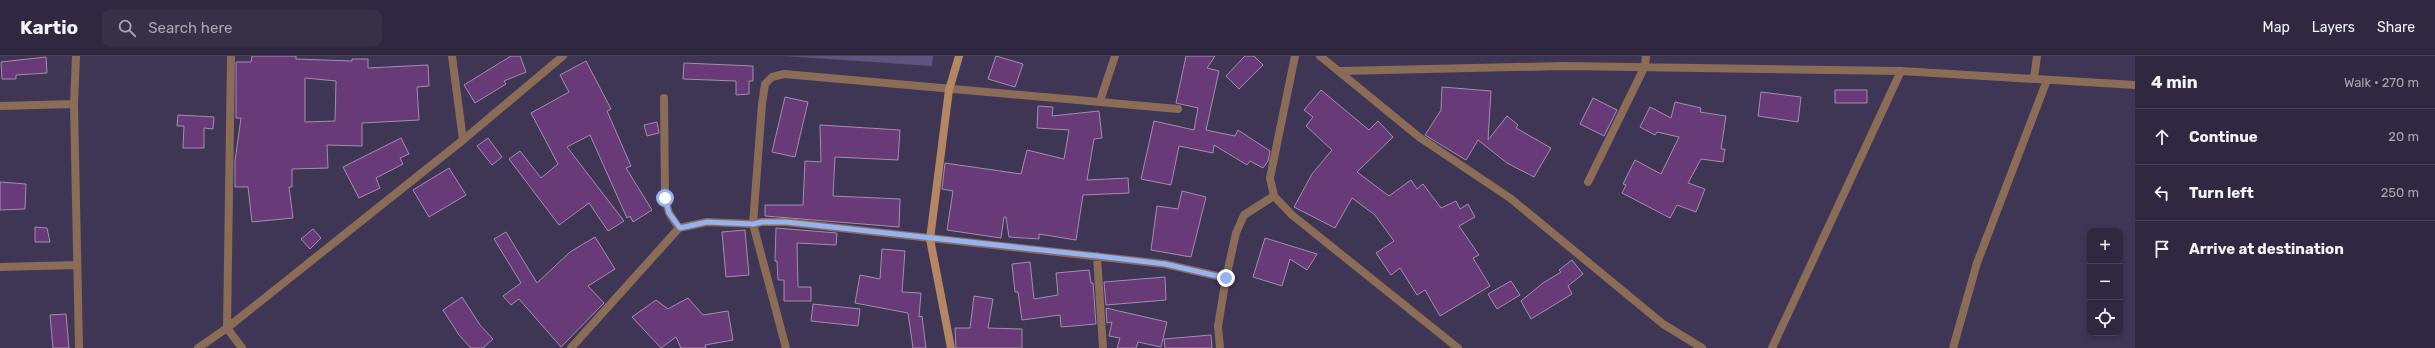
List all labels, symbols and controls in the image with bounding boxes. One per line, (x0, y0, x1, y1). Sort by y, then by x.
search box (102, 10, 382, 46)
text: Kartio (20, 16, 78, 39)
icon: search (116, 17, 138, 39)
text: Search here (148, 19, 232, 37)
text: Map (2263, 19, 2290, 36)
text: Layers (2312, 19, 2355, 36)
text: Share (2377, 19, 2415, 36)
text: 4 min (2151, 72, 2198, 92)
text: Walk · 270 m (2344, 75, 2419, 90)
icon: ahead (2151, 126, 2173, 148)
text: Continue (2189, 128, 2258, 146)
text: 20 m (2388, 129, 2419, 144)
icon: left (2151, 182, 2173, 204)
text: Turn left (2189, 184, 2254, 202)
text: 250 m (2381, 185, 2419, 200)
route start (656, 189, 674, 207)
map controls (2087, 228, 2123, 336)
button: + (2087, 228, 2123, 264)
icon: arrive (2151, 238, 2173, 260)
text: Arrive at destination (2189, 240, 2344, 258)
button: − (2087, 264, 2123, 300)
route end (1217, 269, 1235, 287)
button: locate (2087, 300, 2123, 336)

